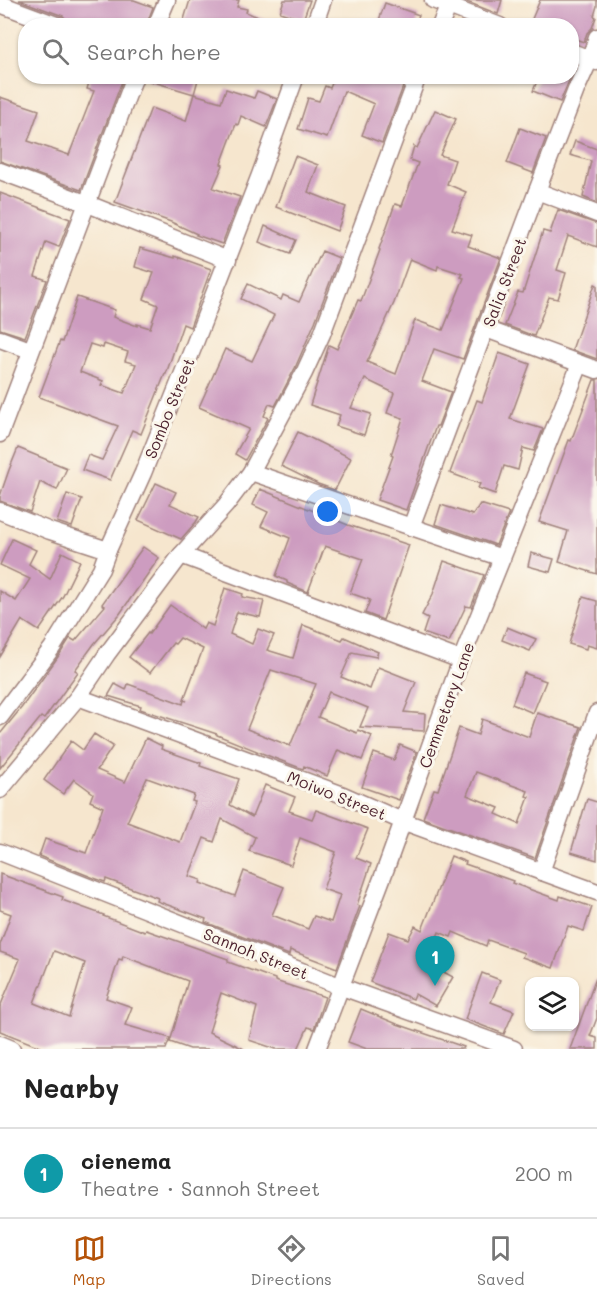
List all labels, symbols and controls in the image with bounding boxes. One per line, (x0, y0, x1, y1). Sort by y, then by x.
search box (18, 18, 579, 84)
icon: search (39, 35, 72, 68)
text: Search here (87, 37, 221, 66)
street label: Salia Street (477, 234, 531, 330)
street label: Sombo Street (139, 354, 199, 462)
your location (313, 497, 342, 526)
street label: Cemmetary Lane (413, 639, 479, 771)
street label: Moiwo Street (284, 766, 390, 824)
street label: Sannoh Street (200, 922, 312, 984)
pin: 1 (416, 936, 454, 986)
map controls (525, 977, 579, 1031)
button: layers (525, 977, 579, 1031)
text: Nearby (24, 1071, 119, 1105)
text: cienema (81, 1146, 171, 1175)
text: 1 (39, 1160, 48, 1186)
text: 200 m (515, 1160, 573, 1186)
text: Theatre · Sannoh Street (81, 1175, 320, 1201)
tab: Map (73, 1232, 106, 1289)
tab: Directions (251, 1232, 332, 1289)
tab: Saved (477, 1232, 524, 1289)

